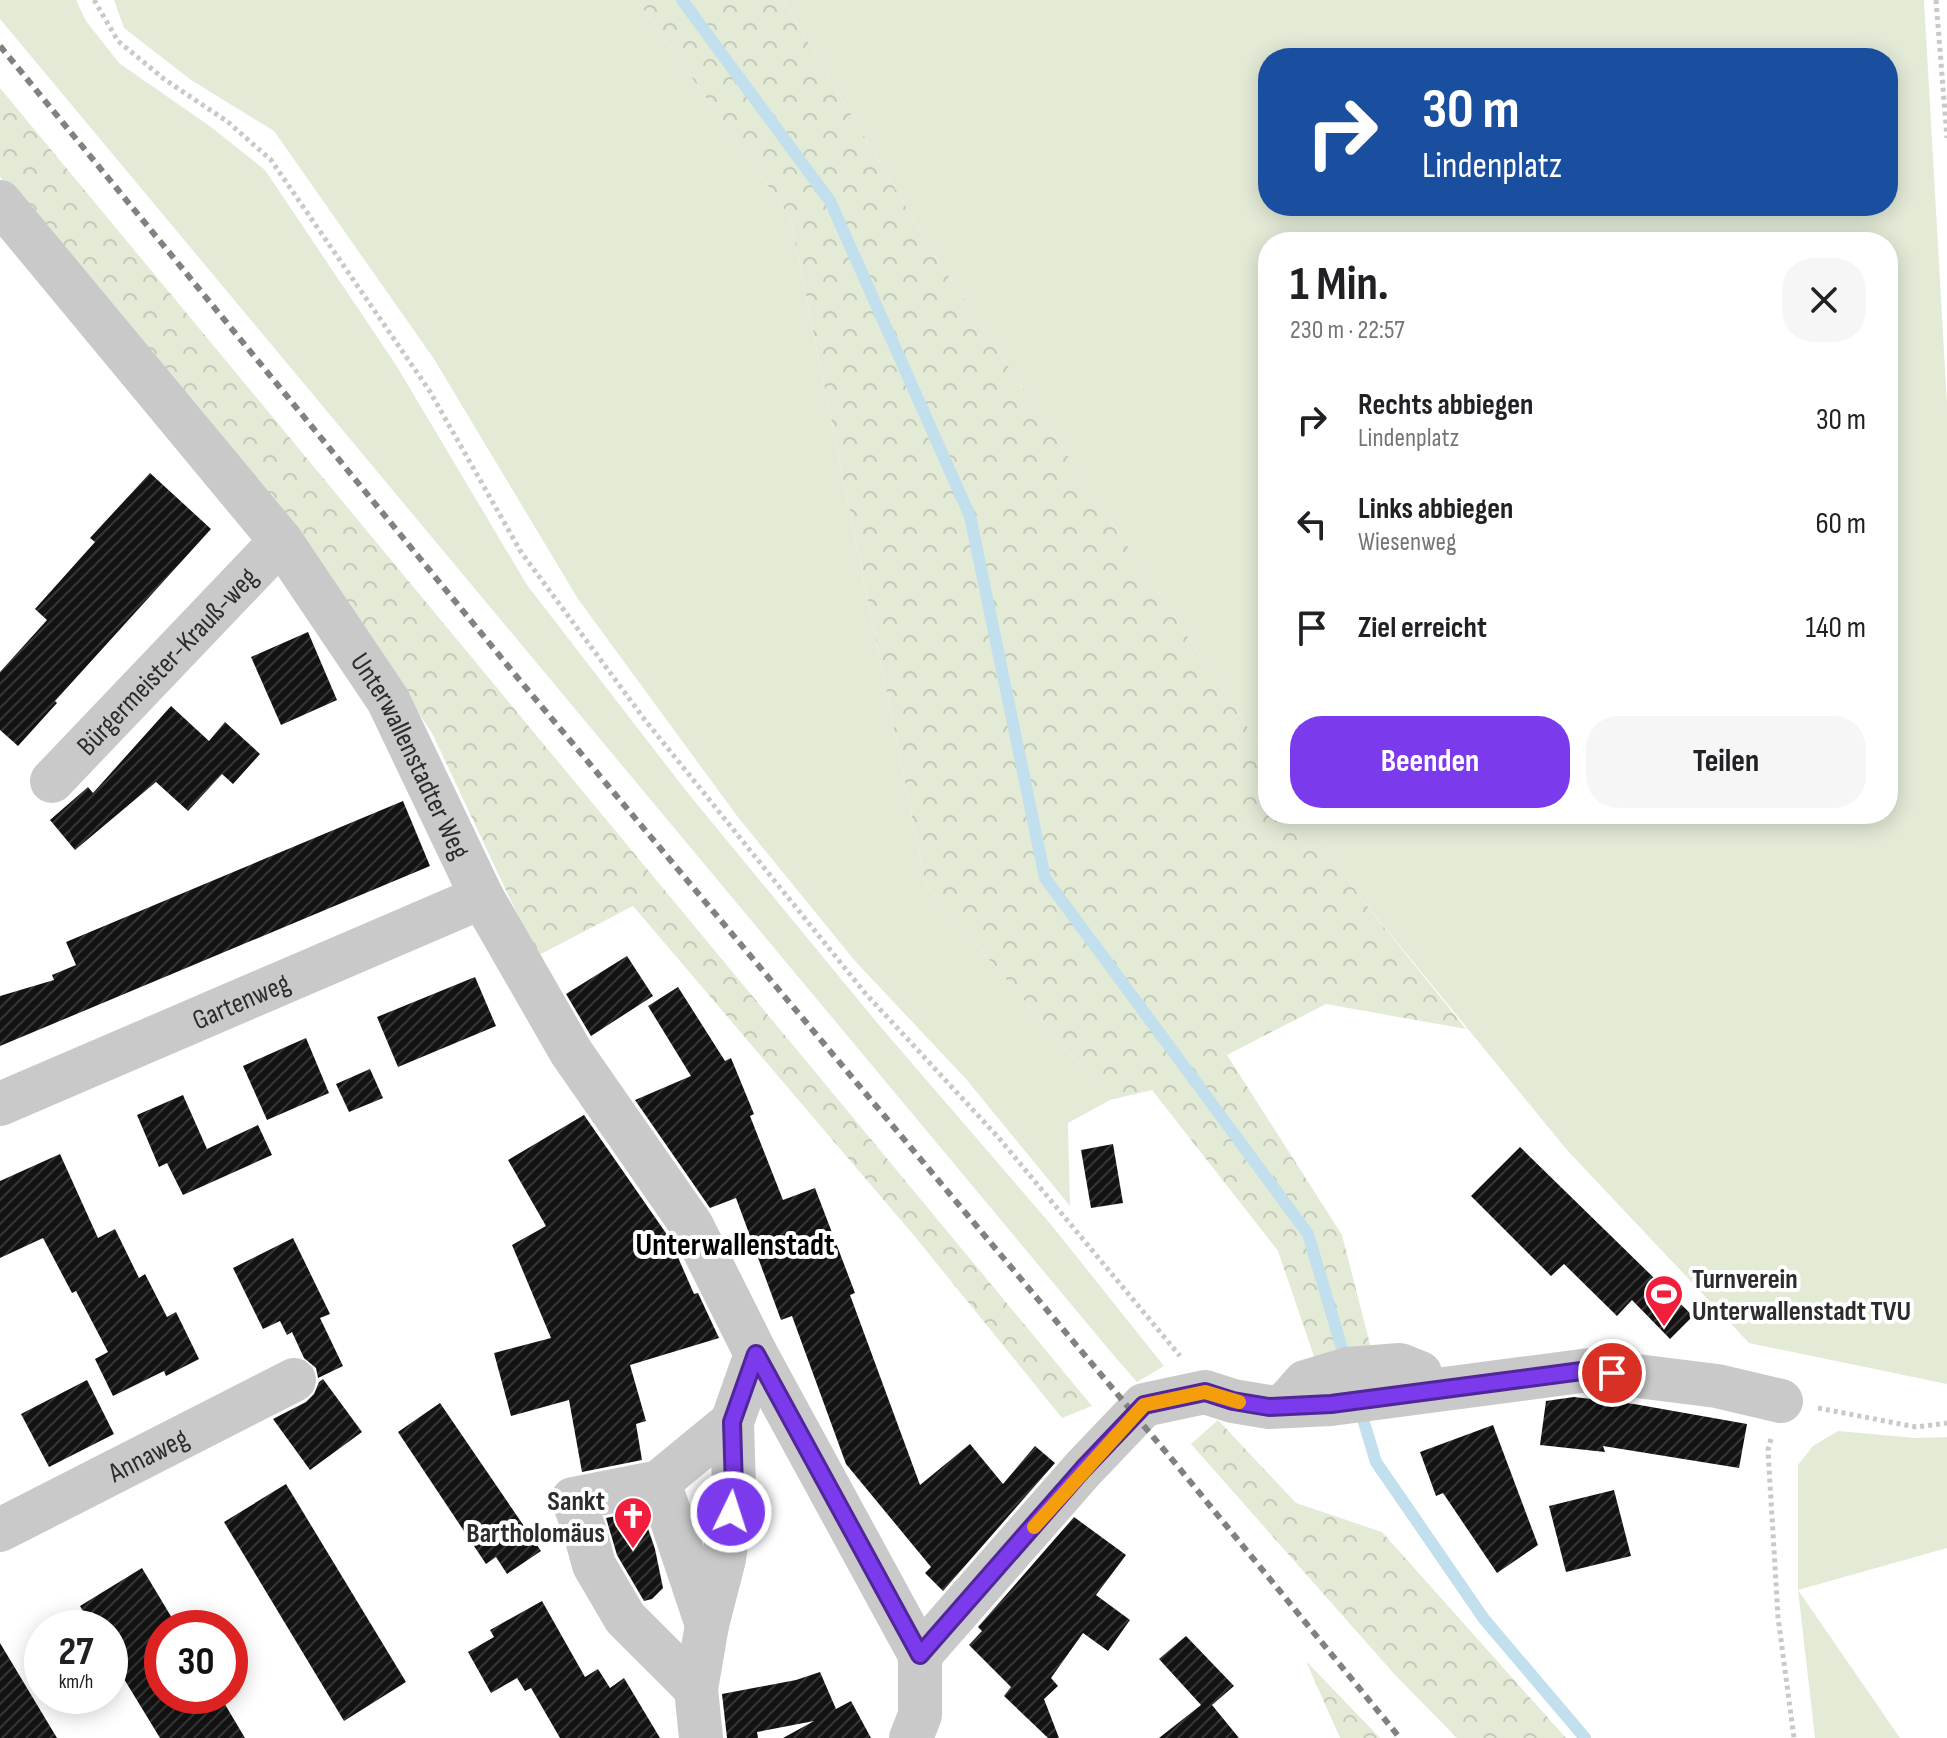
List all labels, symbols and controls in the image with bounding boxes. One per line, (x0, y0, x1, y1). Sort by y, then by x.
text: 30 m (1422, 77, 1520, 144)
icon: right (1290, 80, 1394, 184)
text: Lindenplatz (1422, 145, 1562, 188)
text: 1 Min. (1290, 256, 1389, 313)
button: close (1782, 258, 1866, 342)
text: 230 m · 22:57 (1290, 315, 1405, 346)
text: Rechts abbiegen (1358, 387, 1533, 423)
icon: right (1290, 398, 1334, 442)
text: 30 m (1816, 402, 1866, 438)
text: Lindenplatz (1358, 423, 1459, 454)
text: Links abbiegen (1358, 491, 1513, 527)
icon: left (1290, 502, 1334, 546)
text: 60 m (1815, 506, 1866, 542)
text: Wiesenweg (1358, 527, 1456, 558)
street label: Bürgermeister-Krauß-weg (71, 561, 265, 763)
icon: arrive (1290, 606, 1334, 650)
text: Ziel erreicht (1358, 610, 1487, 646)
text: 140 m (1806, 610, 1866, 646)
street label: Unterwallenstadter Weg (343, 647, 476, 864)
button: Beenden (1290, 716, 1570, 808)
button: Teilen (1586, 716, 1866, 808)
street label: Gartenweg (188, 967, 295, 1037)
district label: Unterwallenstadt (636, 1226, 834, 1265)
place label: Turnverein Unterwallenstadt TVU (1692, 1263, 1911, 1328)
sports icon: Turnverein Unterwallenstadt TVU (1643, 1273, 1685, 1328)
pin (1578, 1339, 1646, 1407)
icon: arrive (1590, 1351, 1634, 1395)
street label: Annaweg (102, 1422, 194, 1490)
position arrow (689, 1470, 773, 1554)
place label: Sankt Bartholomäus (466, 1485, 605, 1550)
church icon: Sankt Bartholomäus (612, 1495, 654, 1550)
speed limit sign: 30 (144, 1610, 248, 1714)
text: 27 (59, 1628, 93, 1676)
text: km/h (59, 1670, 93, 1694)

